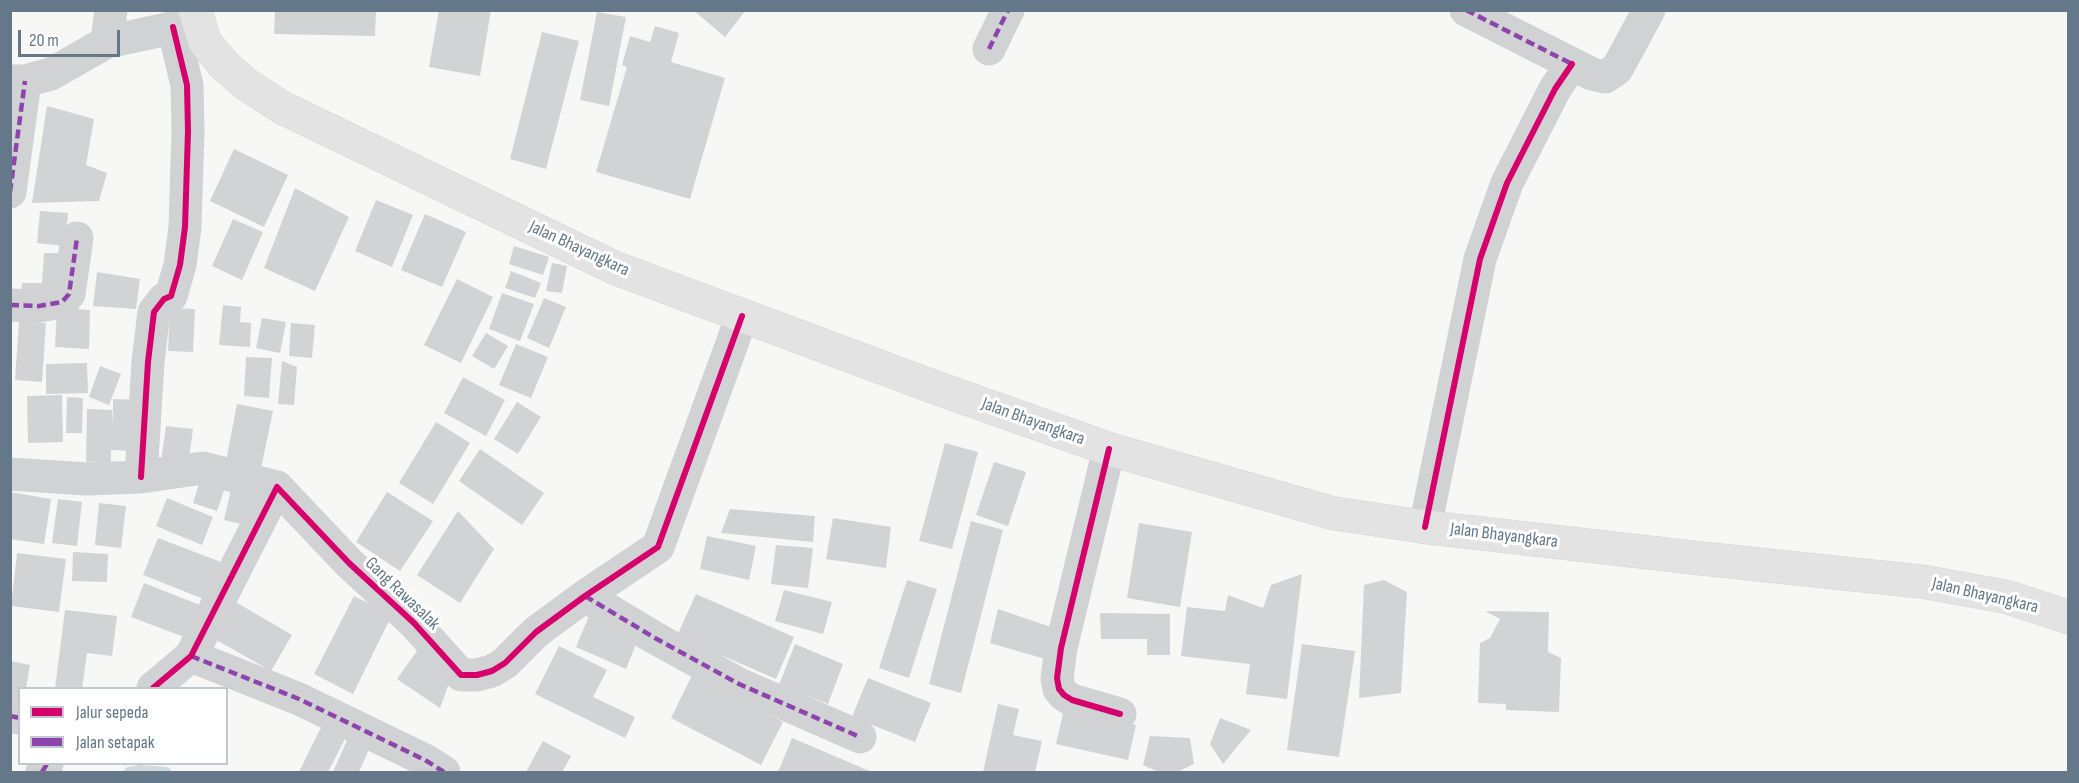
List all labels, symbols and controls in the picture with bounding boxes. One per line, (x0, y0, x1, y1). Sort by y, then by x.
scale bar (21, 18, 123, 56)
text: 20 m (29, 30, 59, 51)
street label: Jalan Bhayangkara (525, 216, 633, 282)
street label: Jalan Bhayangkara (979, 393, 1087, 451)
street label: Jalan Bhayangkara (1449, 519, 1559, 553)
street label: Gang Rawasalak (360, 553, 444, 635)
street label: Jalan Bhayangkara (1930, 573, 2040, 619)
legend (18, 687, 228, 765)
text: Jalur sepeda (76, 702, 148, 723)
text: Jalan setapak (76, 732, 155, 753)

